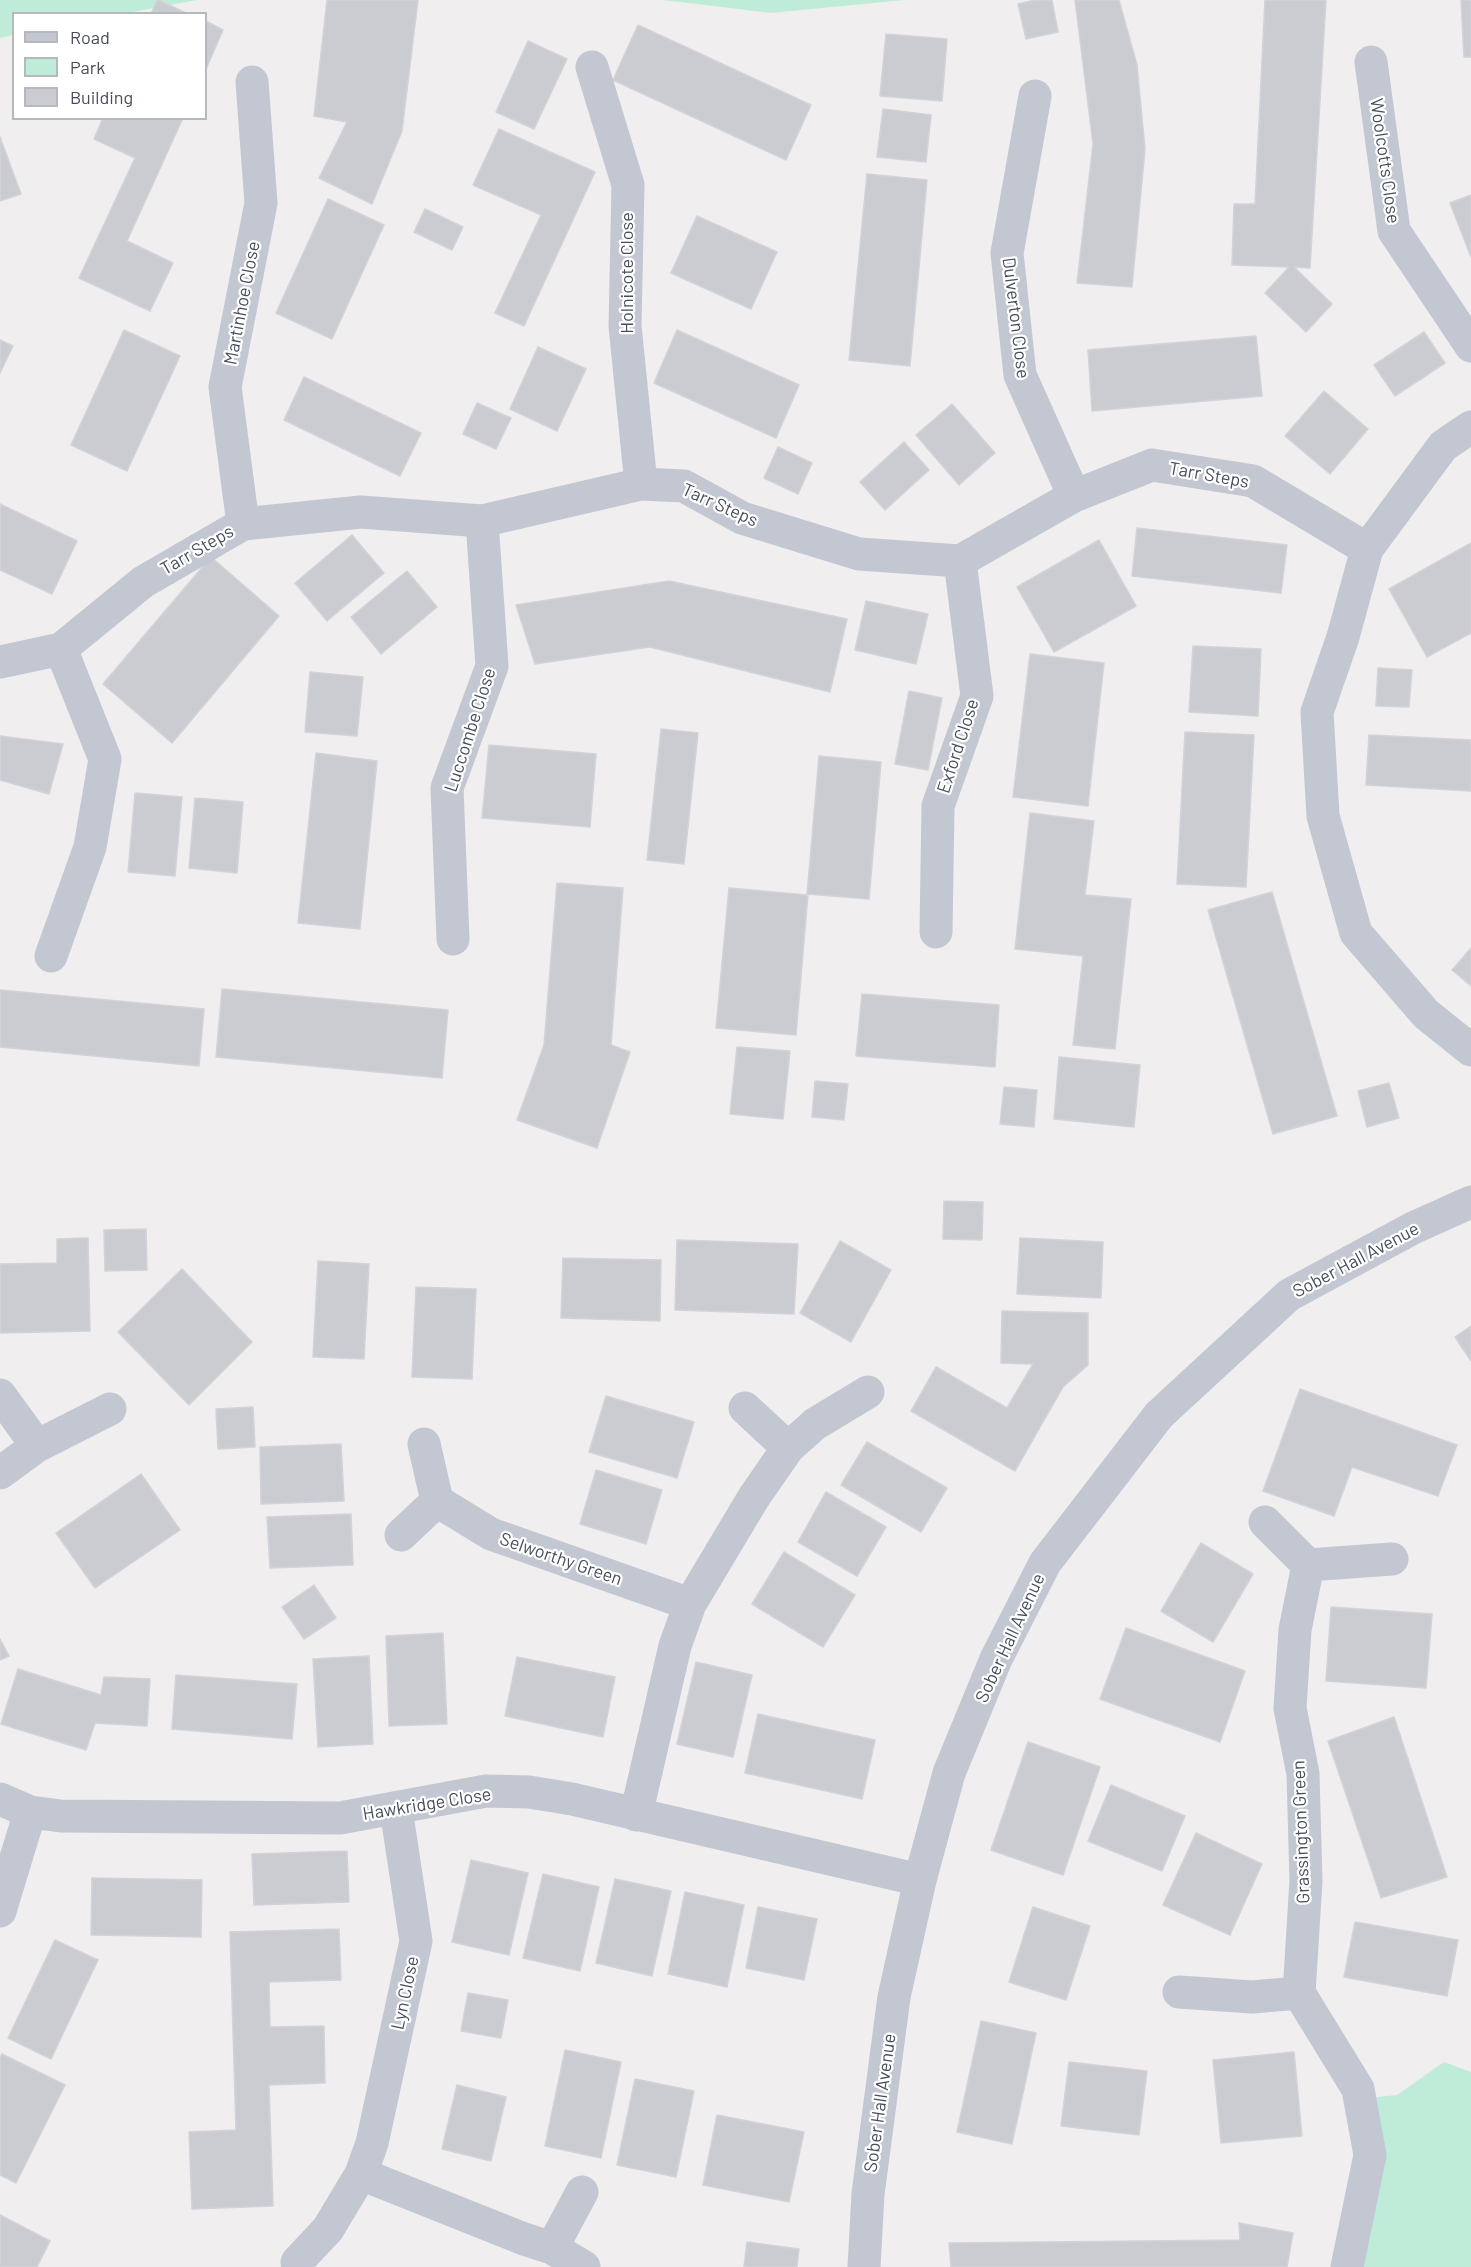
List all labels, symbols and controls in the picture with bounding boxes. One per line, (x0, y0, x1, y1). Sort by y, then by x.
legend (12, 12, 207, 120)
text: Road (70, 26, 110, 48)
text: Park (70, 56, 105, 78)
text: Building (70, 86, 133, 108)
street label: Woolcotts Close (1366, 97, 1404, 225)
street label: Holnicote Close (616, 212, 638, 334)
street label: Martinhoe Close (219, 239, 265, 367)
street label: Dulverton Close (998, 256, 1034, 380)
street label: Tarr Steps (1167, 457, 1251, 493)
street label: Tarr Steps (679, 479, 761, 531)
street label: Tarr Steps (157, 520, 237, 580)
street label: Luccombe Close (440, 665, 500, 795)
street label: Exford Close (933, 696, 983, 796)
street label: Sober Hall Avenue (1289, 1218, 1423, 1302)
street label: Selworthy Green (497, 1528, 625, 1590)
street label: Sober Hall Avenue (971, 1570, 1049, 1706)
street label: Grassington Green (1288, 1760, 1314, 1904)
street label: Hawkridge Close (361, 1783, 493, 1825)
street label: Lyn Close (387, 1954, 423, 2032)
street label: Sober Hall Avenue (860, 2032, 900, 2174)

